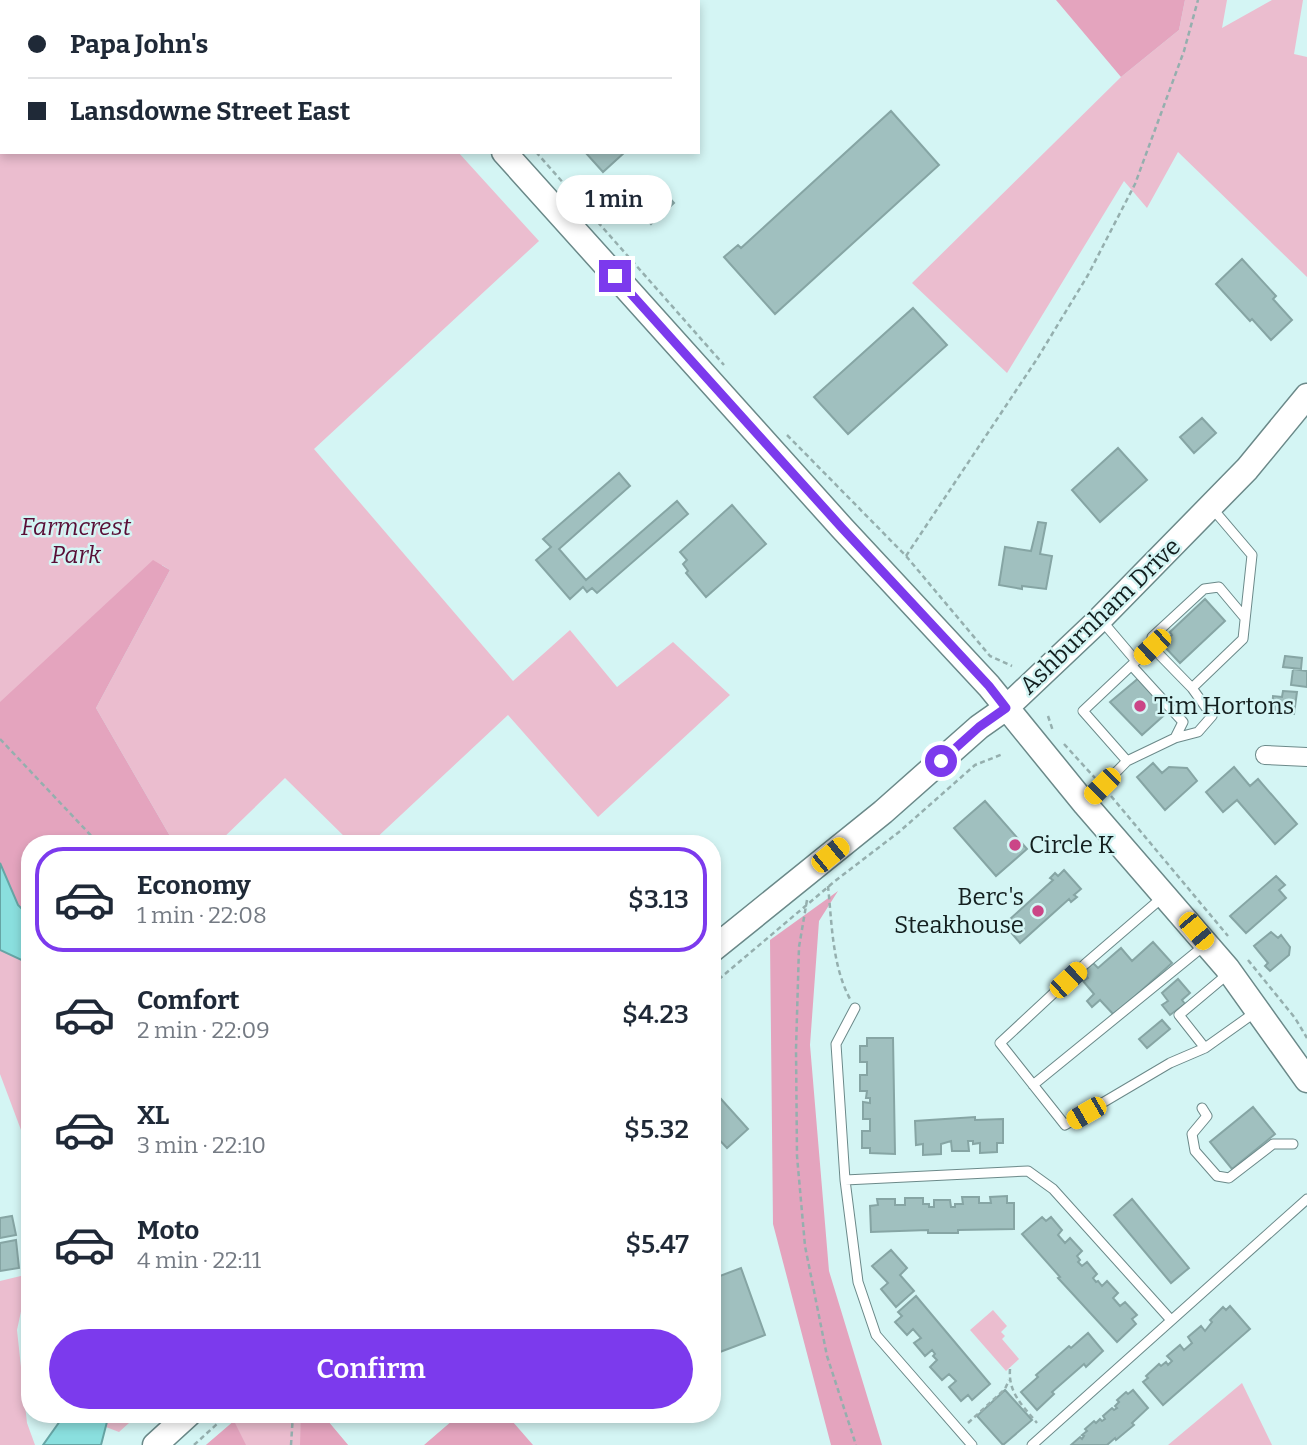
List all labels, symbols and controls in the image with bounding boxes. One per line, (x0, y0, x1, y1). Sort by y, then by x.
text: Papa John's (70, 29, 208, 60)
text: Lansdowne Street East (70, 96, 350, 127)
callout: 1 min (557, 174, 673, 224)
text: 1 min (585, 185, 643, 213)
route end (599, 260, 631, 292)
park label: Farmcrest Park (21, 513, 132, 569)
street label: Ashburnham Drive (1014, 532, 1186, 700)
car (1130, 625, 1175, 669)
place label: Tim Hortons (1154, 692, 1294, 720)
marker: Tim Hortons (1132, 698, 1148, 714)
route start (925, 745, 957, 777)
car (1080, 764, 1125, 808)
place label: Circle K (1029, 831, 1115, 859)
car (808, 834, 853, 876)
marker: Circle K (1007, 837, 1023, 853)
icon: car (53, 868, 116, 931)
text: Economy (137, 870, 251, 901)
place label: Berc's Steakhouse (894, 883, 1024, 939)
text: $3.13 (628, 884, 689, 915)
text: 1 min · 22:08 (137, 901, 267, 929)
marker: Berc's Steakhouse (1030, 903, 1046, 919)
car (1175, 908, 1218, 954)
car (1046, 958, 1091, 1002)
icon: car (53, 983, 116, 1046)
text: Comfort (137, 985, 240, 1016)
text: $4.23 (622, 999, 689, 1030)
text: 2 min · 22:09 (137, 1016, 270, 1044)
car (1063, 1093, 1110, 1133)
icon: car (53, 1098, 116, 1161)
text: XL (137, 1100, 169, 1131)
text: $5.32 (624, 1114, 689, 1145)
text: 3 min · 22:10 (137, 1131, 266, 1159)
icon: car (53, 1213, 116, 1276)
text: Moto (137, 1215, 199, 1246)
text: $5.47 (625, 1229, 689, 1260)
text: 4 min · 22:11 (137, 1246, 261, 1274)
button: Confirm (49, 1329, 693, 1409)

